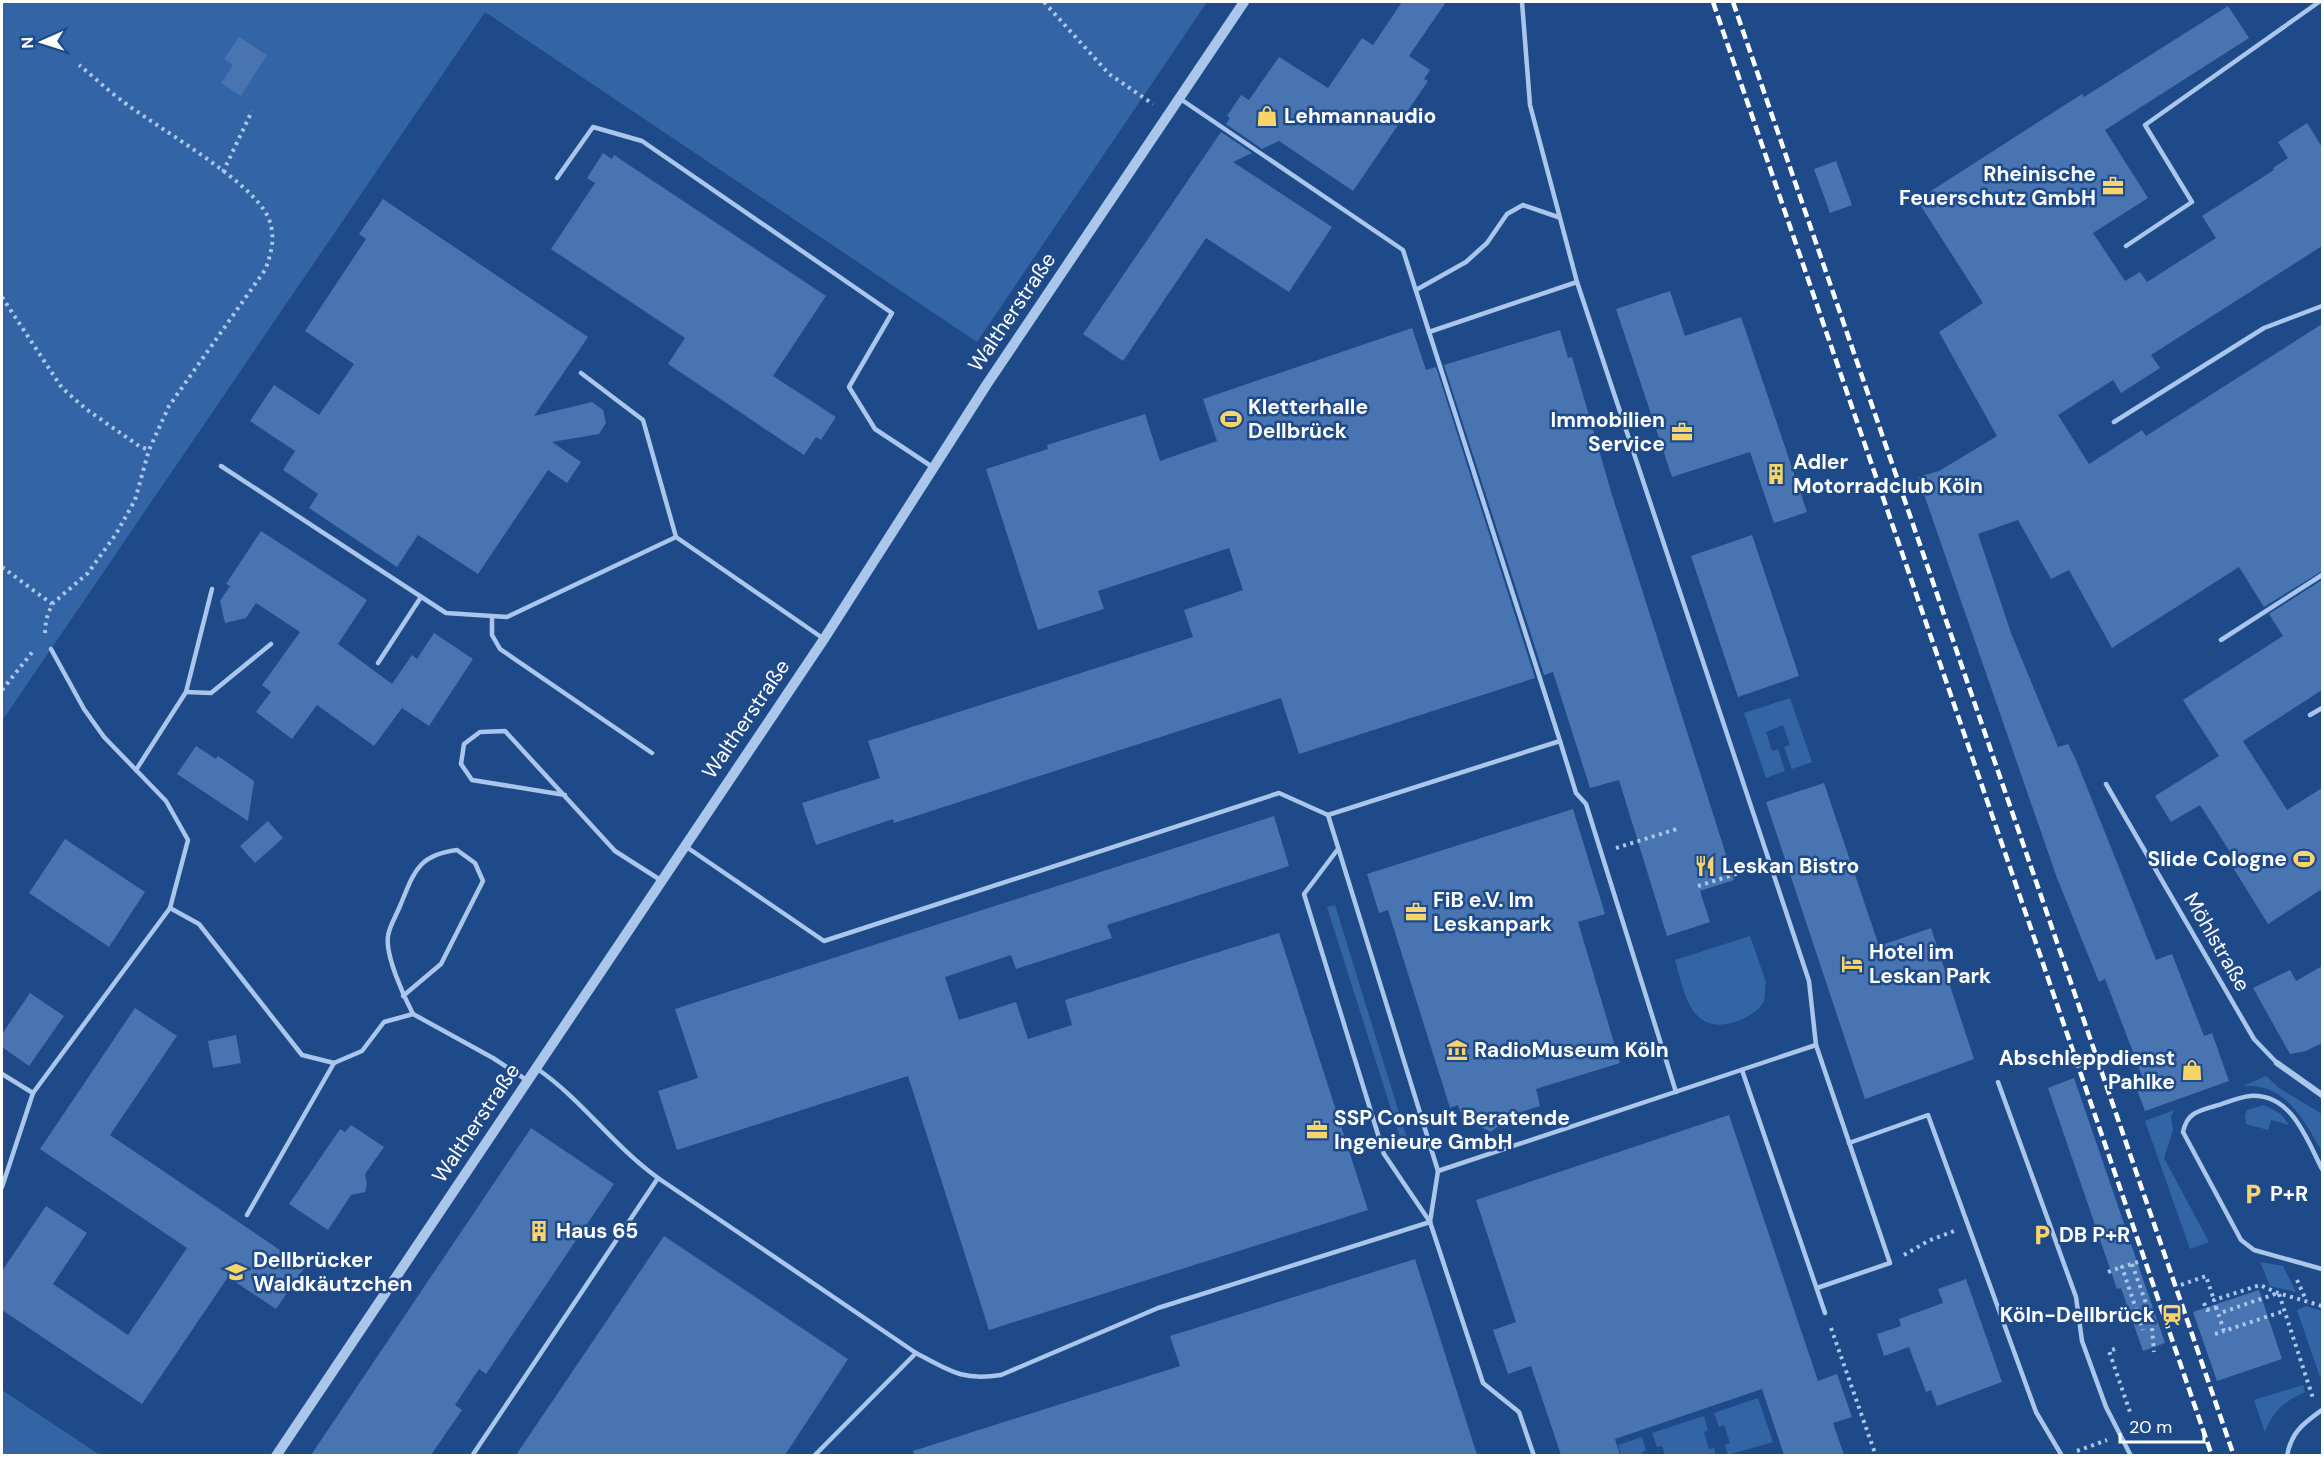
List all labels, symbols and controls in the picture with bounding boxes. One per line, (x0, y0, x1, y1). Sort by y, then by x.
north arrow (12, 12, 72, 72)
text: N (17, 36, 38, 49)
place label: Lehmannaudio (1284, 102, 1436, 130)
shop icon: Lehmannaudio (1255, 104, 1279, 128)
place label: Rheinische Feuerschutz GmbH (1899, 160, 2096, 212)
office icon: Rheinische Feuerschutz GmbH (2101, 174, 2125, 198)
street label: Waltherstraße (962, 247, 1062, 377)
place label: Kletterhalle Dellbrück (1248, 393, 1368, 445)
place label: Immobilien Service (1550, 406, 1665, 458)
sports icon: Kletterhalle Dellbrück (1219, 407, 1243, 431)
office icon: Immobilien Service (1670, 420, 1694, 444)
place label: Adler Motorradclub Köln (1793, 448, 1983, 500)
building icon: Adler Motorradclub Köln (1764, 462, 1788, 486)
street label: Waltherstraße (696, 654, 796, 784)
place label: Slide Cologne (2147, 845, 2287, 873)
sports icon: Slide Cologne (2292, 847, 2316, 871)
place label: Leskan Bistro (1722, 852, 1859, 880)
restaurant icon: Leskan Bistro (1693, 854, 1717, 878)
place label: FiB e.V. Im Leskanpark (1433, 886, 1552, 938)
street label: Möhlstraße (2177, 887, 2257, 997)
office icon: FiB e.V. Im Leskanpark (1404, 900, 1428, 924)
place label: Hotel im Leskan Park (1869, 938, 1991, 990)
hotel icon: Hotel im Leskan Park (1840, 952, 1864, 976)
place label: RadioMuseum Köln (1474, 1036, 1669, 1064)
museum icon: RadioMuseum Köln (1445, 1038, 1469, 1062)
place label: Abschleppdienst Pahlke (1999, 1044, 2175, 1096)
street label: Waltherstraße (426, 1058, 526, 1188)
shop icon: Abschleppdienst Pahlke (2180, 1058, 2204, 1082)
place label: SSP Consult Beratende Ingenieure GmbH (1334, 1104, 1570, 1156)
office icon: SSP Consult Beratende Ingenieure GmbH (1305, 1118, 1329, 1142)
place label: P+R (2270, 1180, 2308, 1208)
parking icon: P+R (2241, 1182, 2265, 1206)
place label: Haus 65 (556, 1217, 638, 1245)
building icon: Haus 65 (527, 1219, 551, 1243)
place label: DB P+R (2059, 1221, 2130, 1249)
parking icon: DB P+R (2030, 1223, 2054, 1247)
place label: Dellbrücker Waldkäutzchen (253, 1246, 413, 1298)
school or university icon: Dellbrücker Waldkäutzchen (224, 1260, 248, 1284)
place label: Köln-Dellbrück (2000, 1301, 2155, 1329)
station icon: Köln-Dellbrück (2160, 1303, 2184, 1327)
scale bar (2120, 1406, 2204, 1444)
text: 20 m (2129, 1415, 2172, 1439)

